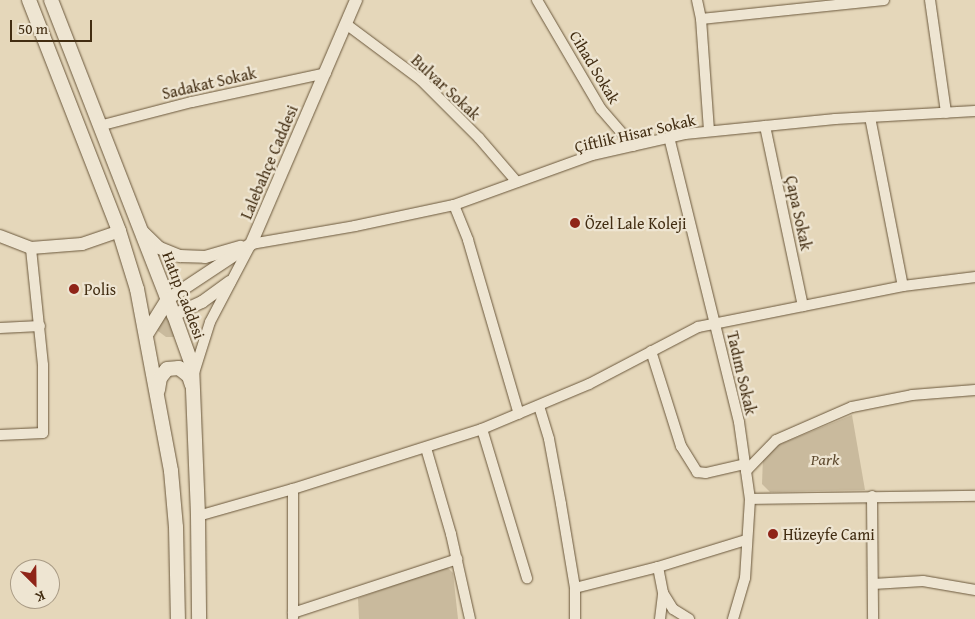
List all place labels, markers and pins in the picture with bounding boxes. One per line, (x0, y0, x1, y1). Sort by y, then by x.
place label: Özel Lale Koleji (585, 213, 687, 233)
marker: Özel Lale Koleji (569, 217, 581, 229)
place label: Polis (84, 279, 116, 299)
marker: Polis (68, 283, 80, 295)
place label: Hüzeyfe Cami (783, 524, 875, 544)
marker: Hüzeyfe Cami (767, 528, 779, 540)

